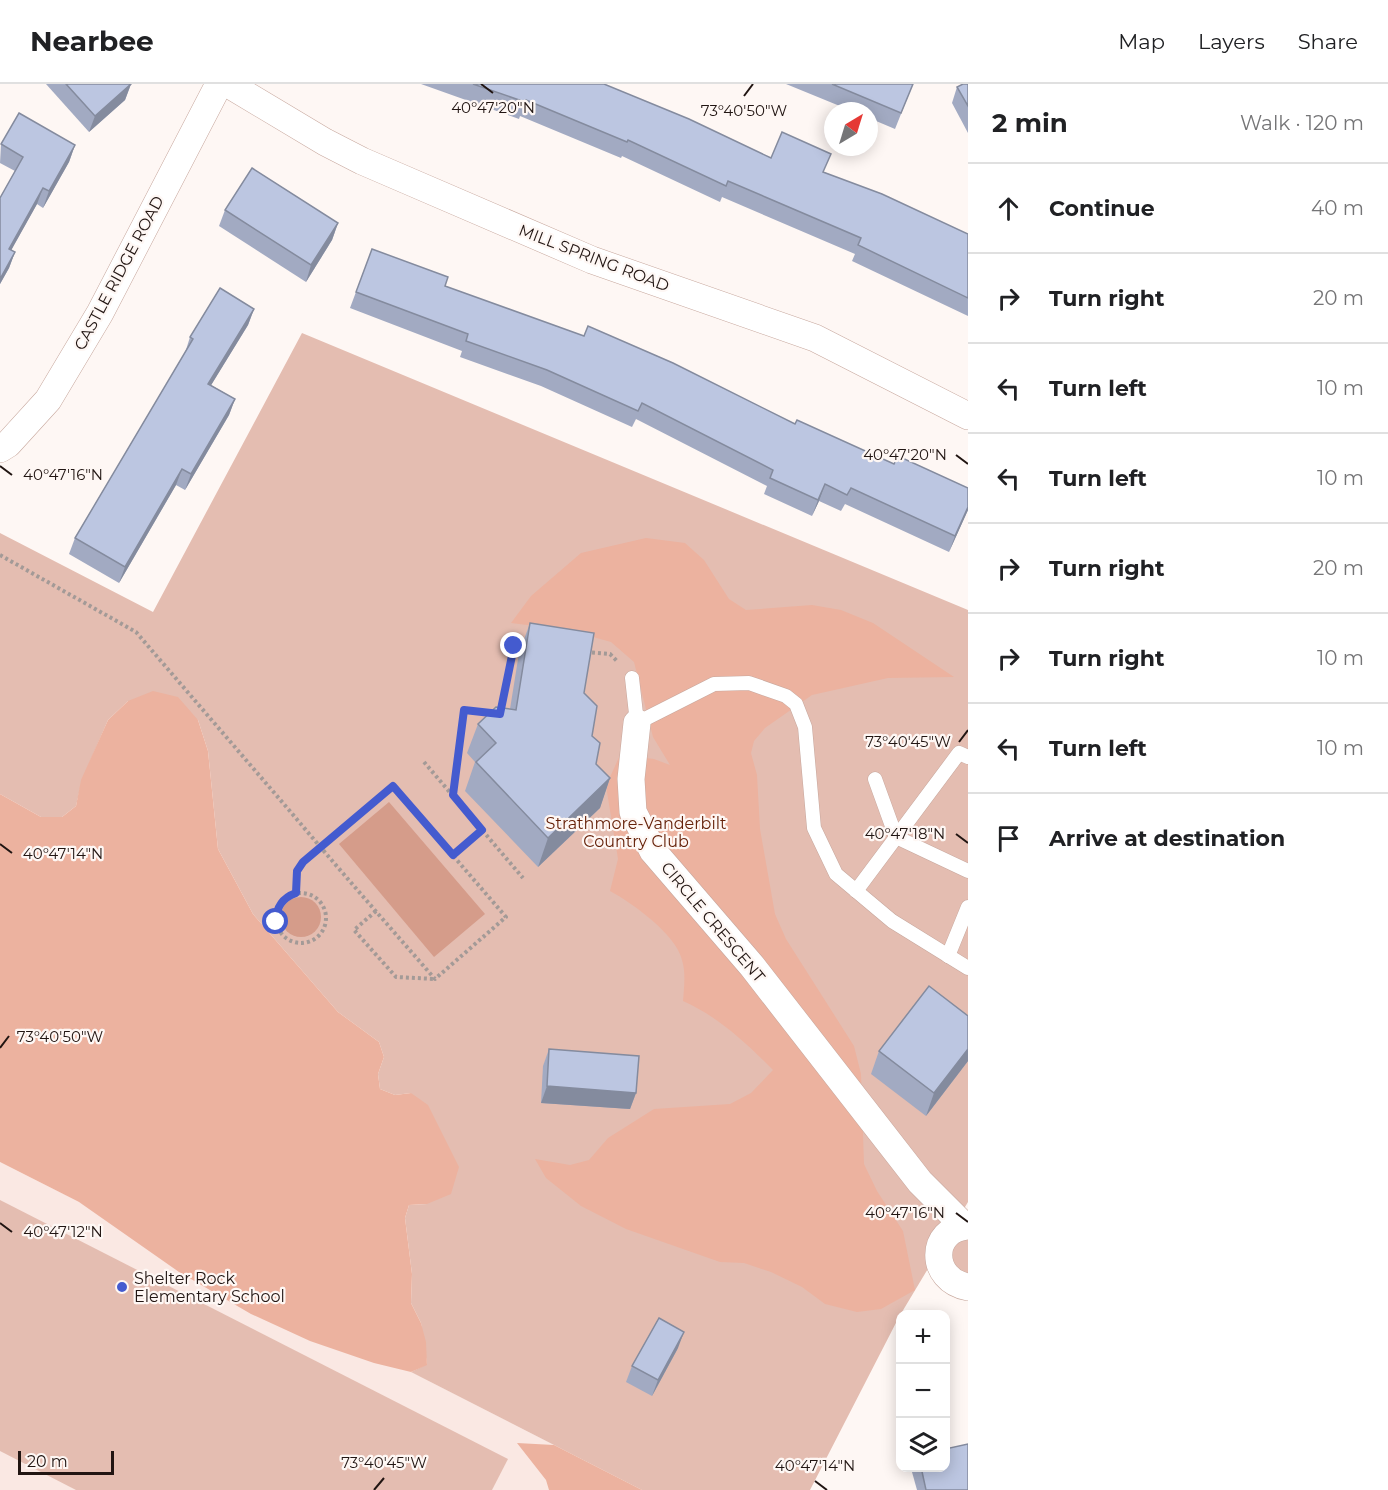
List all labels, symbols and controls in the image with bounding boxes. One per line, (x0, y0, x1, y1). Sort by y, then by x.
text: Nearbee (30, 24, 154, 58)
text: Map (1118, 29, 1165, 54)
text: Layers (1198, 29, 1265, 54)
text: Share (1298, 29, 1358, 54)
text: 40°47'20"N (451, 98, 535, 117)
text: 73°40'50"W (701, 101, 788, 120)
north arrow (824, 102, 878, 156)
text: 2 min (992, 107, 1068, 139)
text: Walk · 120 m (1240, 111, 1364, 135)
icon: ahead (992, 192, 1025, 225)
street label: CASTLE RIDGE ROAD (70, 193, 168, 353)
text: Continue (1049, 195, 1155, 222)
text: 40 m (1311, 196, 1364, 220)
street label: MILL SPRING ROAD (516, 220, 672, 296)
icon: right (992, 282, 1025, 315)
text: Turn right (1049, 285, 1164, 312)
text: 20 m (1313, 286, 1364, 310)
icon: left (992, 372, 1025, 405)
text: Turn left (1049, 375, 1147, 402)
text: 10 m (1317, 376, 1364, 400)
text: 40°47'20"N (863, 445, 947, 464)
icon: left (992, 462, 1025, 495)
text: 40°47'16"N (23, 465, 103, 484)
text: Turn left (1049, 465, 1147, 492)
text: 10 m (1317, 466, 1364, 490)
icon: right (992, 552, 1025, 585)
text: Turn right (1049, 555, 1164, 582)
text: 20 m (1313, 556, 1364, 580)
route end (500, 632, 526, 658)
icon: right (992, 642, 1025, 675)
text: Turn right (1049, 645, 1164, 672)
text: 10 m (1317, 646, 1364, 670)
text: 73°40'45"W (865, 732, 951, 751)
icon: left (992, 732, 1025, 765)
text: Turn left (1049, 735, 1147, 762)
text: 10 m (1317, 736, 1364, 760)
park label: Strathmore-Vanderbilt Country Club (546, 814, 727, 851)
icon: arrive (992, 822, 1025, 855)
text: 40°47'18"N (865, 824, 945, 843)
text: Arrive at destination (1049, 825, 1285, 852)
text: 40°47'14"N (23, 844, 103, 863)
street label: CIRCLE CRESCENT (657, 858, 769, 987)
route start (262, 908, 288, 934)
text: 73°40'50"W (17, 1027, 104, 1046)
text: 40°47'16"N (865, 1203, 945, 1222)
text: 40°47'12"N (23, 1222, 103, 1241)
place label: Shelter Rock Elementary School (134, 1269, 285, 1306)
marker: Shelter Rock Elementary School (115, 1280, 129, 1294)
map controls (896, 1310, 950, 1472)
button: + (896, 1310, 950, 1364)
button: − (896, 1364, 950, 1418)
button: layers (896, 1418, 950, 1472)
scale bar (18, 1448, 114, 1476)
text: 20 m (27, 1452, 68, 1471)
text: 73°40'45"W (341, 1453, 427, 1472)
text: 40°47'14"N (775, 1456, 855, 1475)

